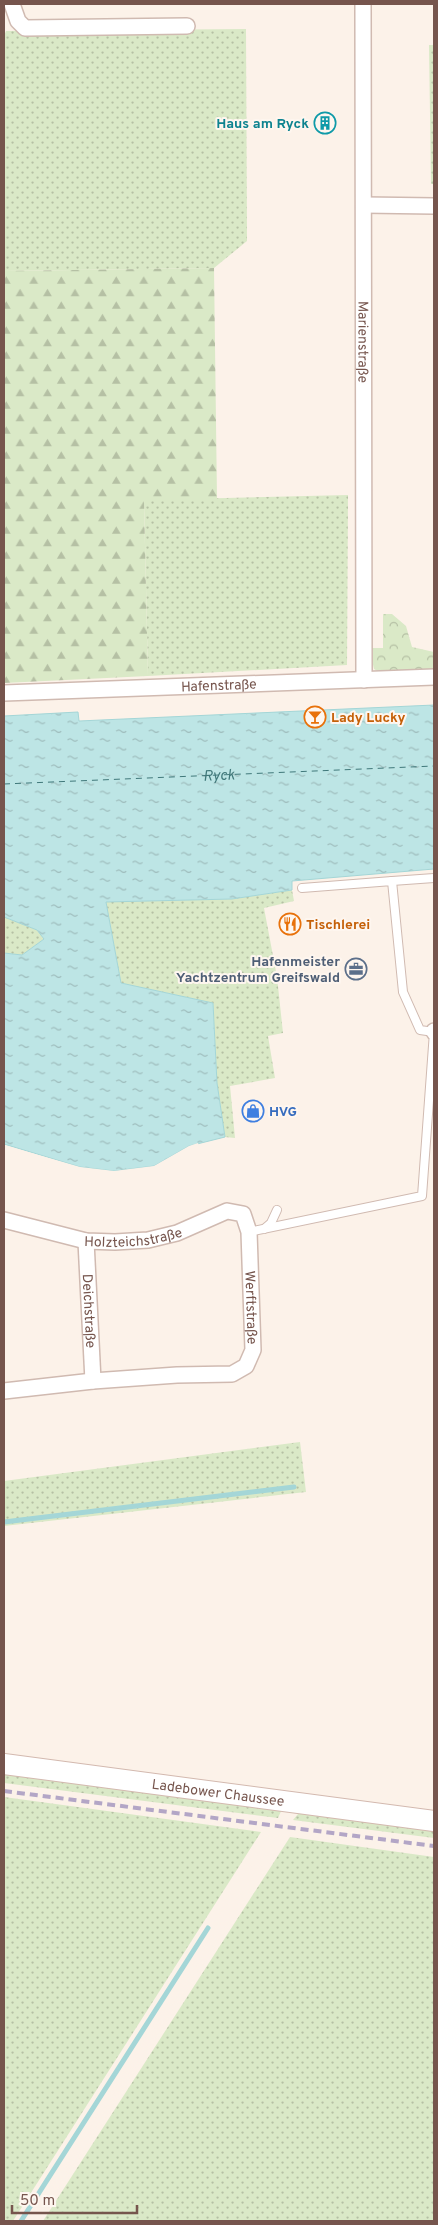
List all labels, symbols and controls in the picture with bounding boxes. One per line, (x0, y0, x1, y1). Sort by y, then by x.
building icon: Haus am Ryck (313, 111, 337, 135)
place label: Haus am Ryck (216, 116, 309, 133)
street label: Marienstraße (353, 301, 371, 383)
street label: Hafenstraße (181, 677, 257, 696)
bar icon: Lady Lucky (303, 705, 327, 729)
place label: Lady Lucky (331, 710, 406, 727)
water label: Ryck (203, 766, 235, 787)
restaurant icon: Tischlerei (278, 912, 302, 936)
place label: Tischlerei (306, 917, 370, 934)
place label: Hafenmeister Yachtzentrum Greifswald (176, 954, 340, 987)
office icon: Hafenmeister Yachtzentrum Greifswald (344, 957, 368, 981)
shop icon: HVG (241, 1099, 265, 1123)
place label: HVG (269, 1104, 297, 1121)
street label: Holzteichstraße (84, 1225, 185, 1252)
street label: Werftstraße (240, 1270, 260, 1345)
street label: Deichstraße (78, 1273, 98, 1349)
street label: Ladebower Chaussee (151, 1777, 285, 1811)
scale bar (12, 2182, 138, 2214)
text: 50 m (20, 2192, 55, 2211)

